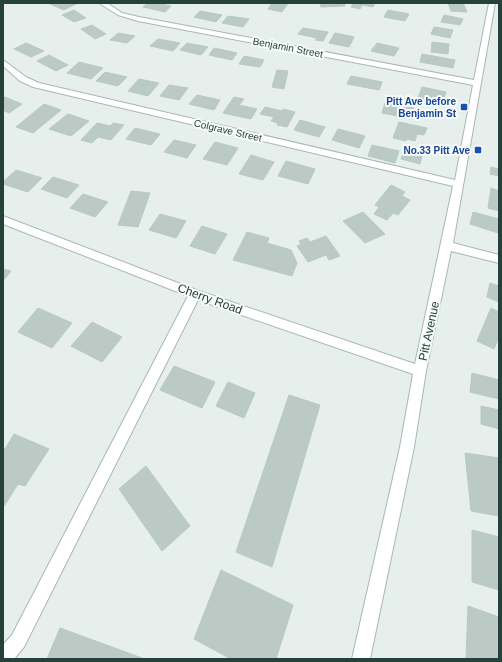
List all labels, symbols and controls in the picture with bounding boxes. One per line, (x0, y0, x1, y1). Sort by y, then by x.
street label: Benjamin Street (252, 35, 324, 60)
place label: Pitt Ave before Benjamin St (386, 96, 457, 119)
marker: Pitt Ave before Benjamin St (459, 102, 469, 112)
street label: Colgrave Street (193, 117, 263, 144)
place label: No.33 Pitt Ave (404, 145, 470, 156)
marker: No.33 Pitt Ave (473, 145, 483, 155)
street label: Cherry Road (176, 281, 244, 317)
street label: Pitt Avenue (416, 300, 442, 362)

